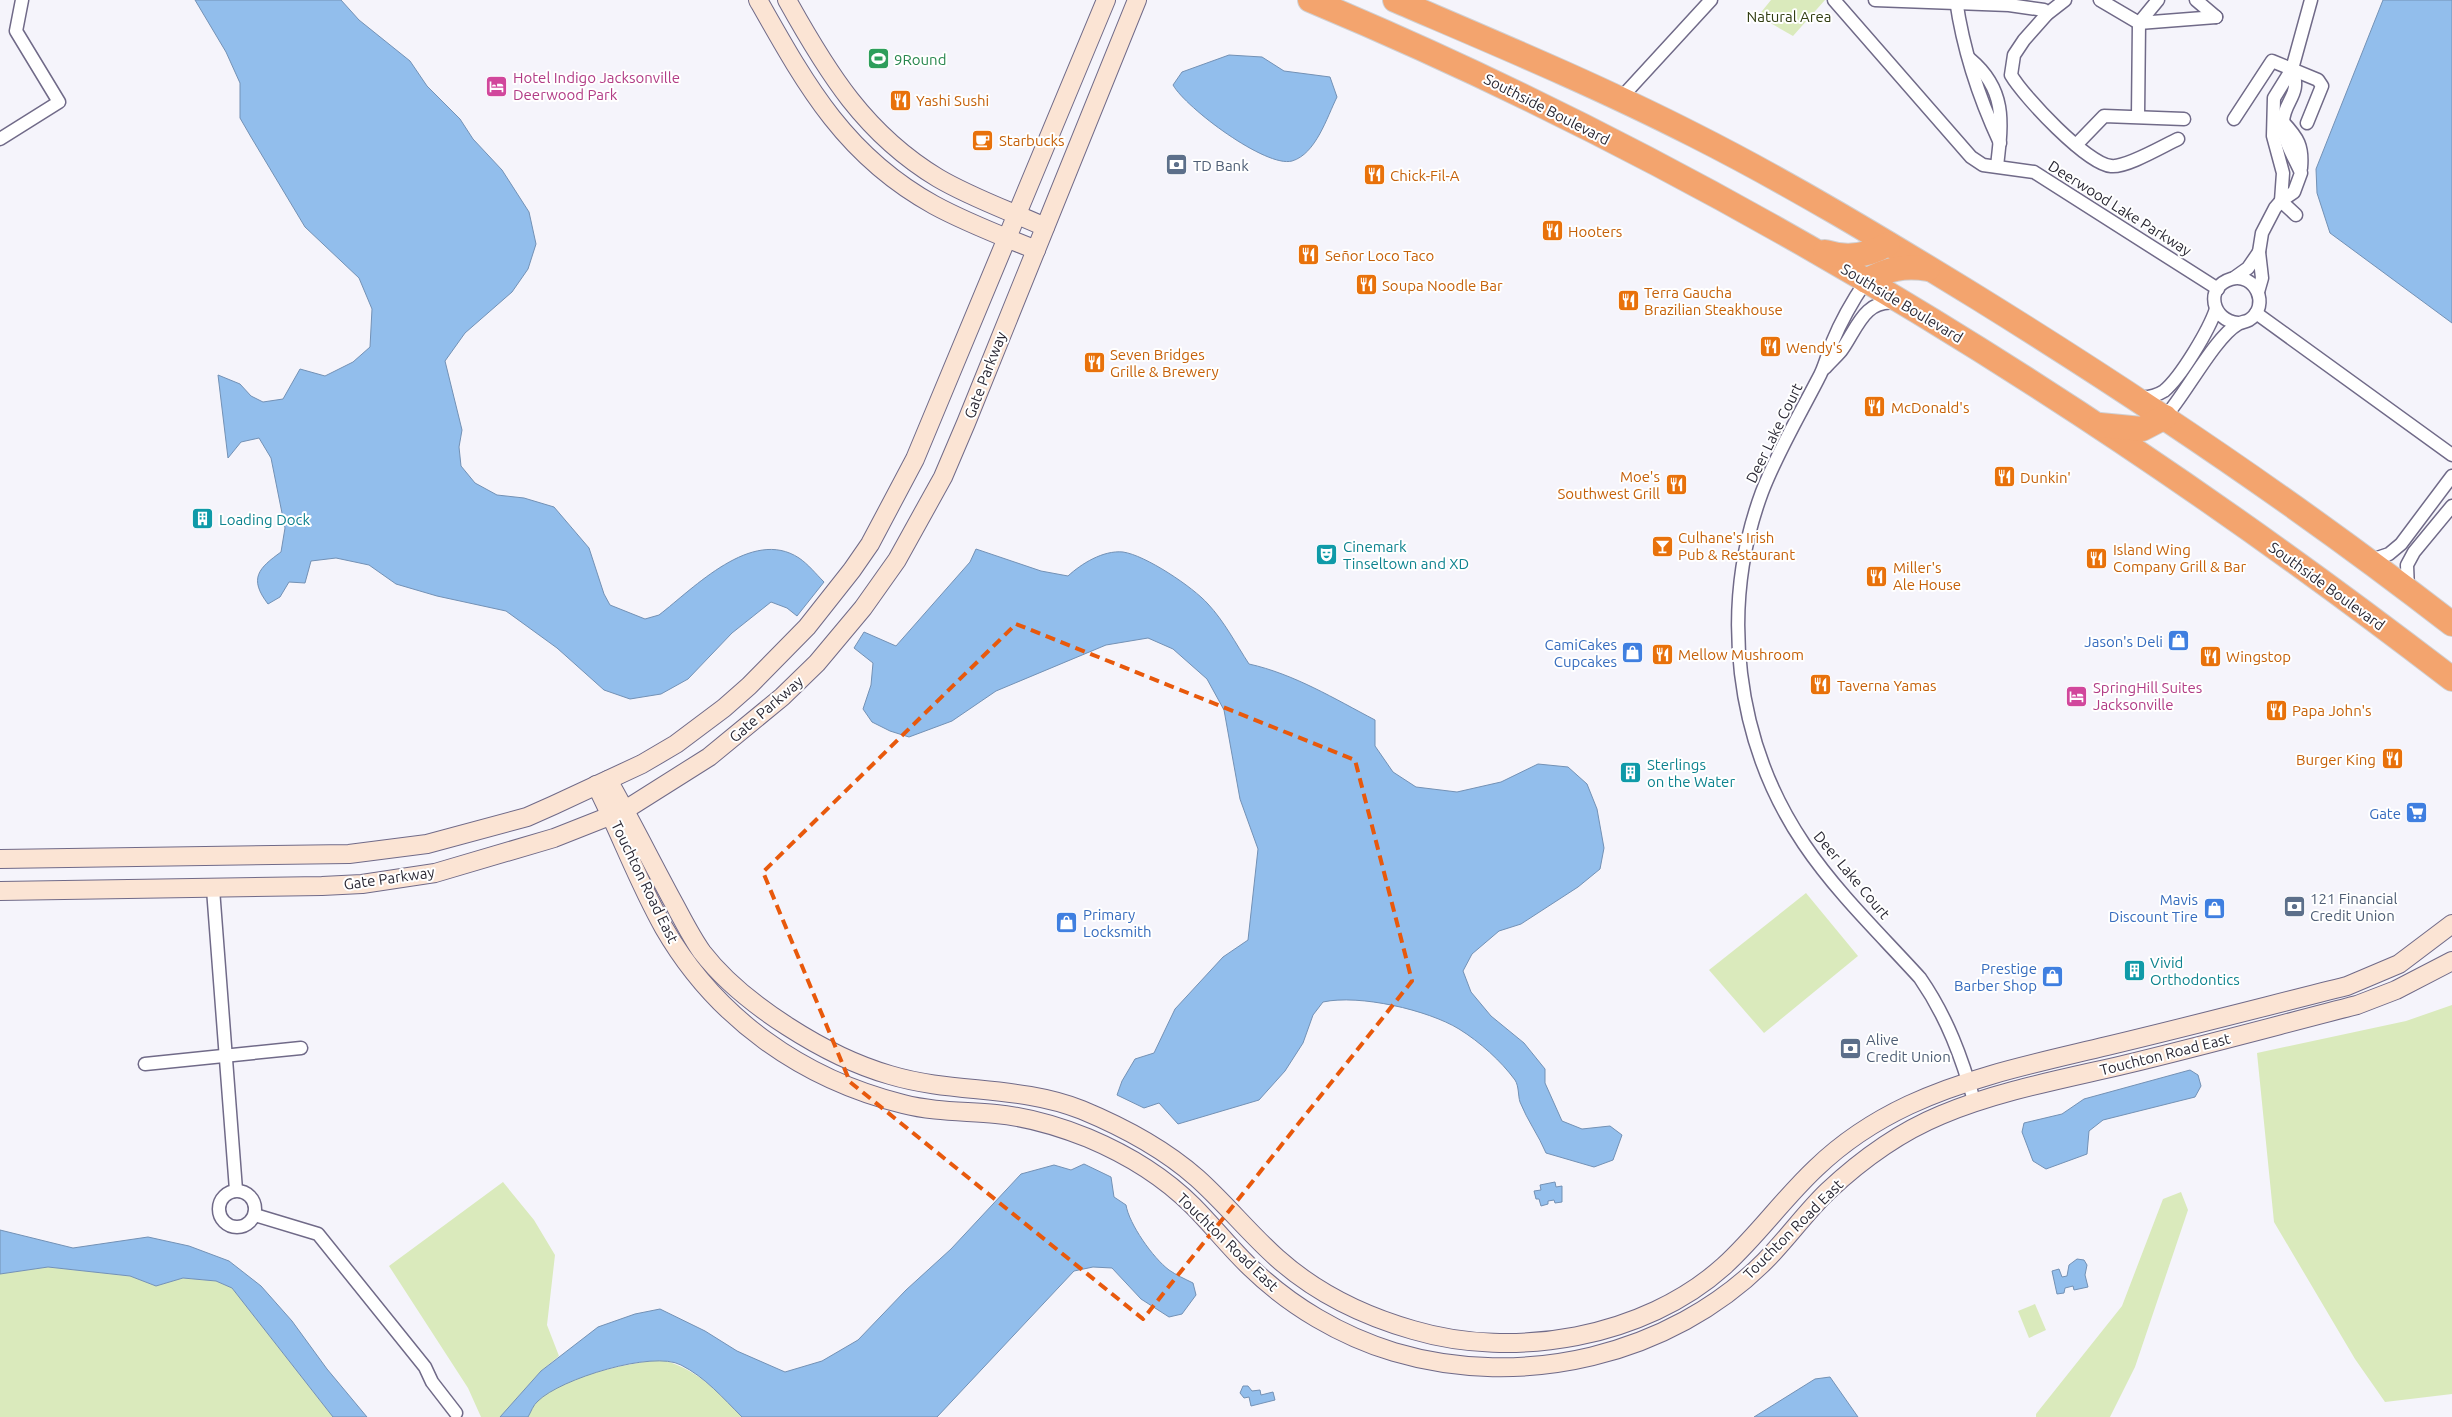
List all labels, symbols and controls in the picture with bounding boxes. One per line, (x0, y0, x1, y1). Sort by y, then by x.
park label: Natural Area (1746, 8, 1832, 25)
sports icon: 9Round (866, 47, 890, 71)
place label: 9Round (894, 51, 946, 68)
place label: Hotel Indigo Jacksonville Deerwood Park (513, 69, 680, 103)
street label: Southside Boulevard (1481, 70, 1613, 148)
hotel icon: Hotel Indigo Jacksonville Deerwood Park (485, 74, 509, 98)
restaurant icon: Yashi Sushi (888, 88, 912, 112)
place label: Yashi Sushi (916, 92, 989, 109)
cafe icon: Starbucks (971, 128, 995, 152)
place label: Starbucks (999, 132, 1065, 149)
bank icon: TD Bank (1165, 153, 1189, 177)
place label: TD Bank (1193, 157, 1249, 174)
street label: Deerwood Lake Parkway (2045, 157, 2195, 259)
restaurant icon: Chick-Fil-A (1362, 163, 1386, 187)
place label: Chick-Fil-A (1390, 167, 1460, 184)
restaurant icon: Hooters (1540, 219, 1564, 243)
place label: Hooters (1568, 223, 1622, 240)
restaurant icon: Señor Loco Taco (1297, 243, 1321, 267)
place label: Señor Loco Taco (1325, 247, 1434, 264)
street label: Southside Boulevard (1838, 260, 1966, 346)
restaurant icon: Soupa Noodle Bar (1354, 273, 1378, 297)
place label: Soupa Noodle Bar (1382, 277, 1503, 294)
place label: Terra Gaucha Brazilian Steakhouse (1644, 284, 1783, 318)
restaurant icon: Terra Gaucha Brazilian Steakhouse (1616, 289, 1640, 313)
street label: Gate Parkway (961, 329, 1009, 421)
restaurant icon: Wendy's (1758, 335, 1782, 359)
place label: Wendy's (1786, 339, 1843, 356)
place label: Seven Bridges Grille & Brewery (1110, 346, 1219, 380)
restaurant icon: Seven Bridges Grille & Brewery (1082, 351, 1106, 375)
street label: Deer Lake Court (1743, 380, 1806, 486)
restaurant icon: McDonald's (1863, 395, 1887, 419)
place label: McDonald's (1891, 399, 1969, 416)
restaurant icon: Dunkin' (1992, 465, 2016, 489)
place label: Moe's Southwest Grill (1557, 468, 1660, 502)
place label: Dunkin' (2020, 469, 2071, 486)
restaurant icon: Moe's Southwest Grill (1664, 473, 1688, 497)
building icon: Loading Dock (191, 507, 215, 531)
place label: Loading Dock (219, 511, 311, 528)
place label: Culhane's Irish Pub & Restaurant (1678, 529, 1795, 563)
bar icon: Culhane's Irish Pub & Restaurant (1650, 534, 1674, 558)
place label: Cinemark Tinseltown and XD (1343, 538, 1469, 572)
street label: Southside Boulevard (2266, 538, 2388, 634)
place label: Island Wing Company Grill & Bar (2113, 541, 2247, 575)
theatre icon: Cinemark Tinseltown and XD (1315, 543, 1339, 567)
restaurant icon: Island Wing Company Grill & Bar (2085, 546, 2109, 570)
place label: Miller's Ale House (1893, 559, 1961, 593)
restaurant icon: Miller's Ale House (1865, 564, 1889, 588)
shop icon: Jason's Deli (2167, 629, 2191, 653)
place label: Jason's Deli (2084, 633, 2163, 650)
place label: CamiCakes Cupcakes (1544, 636, 1617, 670)
shop icon: CamiCakes Cupcakes (1621, 641, 1645, 665)
restaurant icon: Mellow Mushroom (1650, 642, 1674, 666)
restaurant icon: Wingstop (2198, 644, 2222, 668)
place label: Mellow Mushroom (1678, 646, 1804, 663)
place label: Wingstop (2226, 648, 2291, 665)
street label: Gate Parkway (726, 673, 806, 745)
restaurant icon: Taverna Yamas (1809, 673, 1833, 697)
place label: Taverna Yamas (1837, 677, 1936, 694)
place label: SpringHill Suites Jacksonville (2093, 679, 2202, 713)
hotel icon: SpringHill Suites Jacksonville (2065, 684, 2089, 708)
restaurant icon: Papa John's (2264, 698, 2288, 722)
place label: Papa John's (2292, 702, 2372, 719)
restaurant icon: Burger King (2380, 747, 2404, 771)
place label: Burger King (2296, 751, 2376, 768)
place label: Sterlings on the Water (1647, 756, 1735, 790)
building icon: Sterlings on the Water (1619, 761, 1643, 785)
supermarket icon: Gate (2405, 801, 2429, 825)
place label: Gate (2369, 805, 2401, 822)
street label: Touchton Road East (608, 818, 682, 946)
street label: Deer Lake Court (1811, 828, 1894, 922)
street label: Gate Parkway (342, 863, 436, 893)
place label: 121 Financial Credit Union (2310, 890, 2398, 924)
place label: Mavis Discount Tire (2109, 891, 2198, 925)
bank icon: 121 Financial Credit Union (2282, 895, 2306, 919)
shop icon: Mavis Discount Tire (2202, 896, 2226, 920)
place label: Primary Locksmith (1083, 906, 1152, 940)
shop icon: Primary Locksmith (1055, 911, 1079, 935)
place label: Vivid Orthodontics (2150, 954, 2240, 988)
building icon: Vivid Orthodontics (2122, 959, 2146, 983)
place label: Prestige Barber Shop (1954, 960, 2037, 994)
shop icon: Prestige Barber Shop (2041, 965, 2065, 989)
street label: Touchton Road East (2098, 1030, 2232, 1078)
place label: Alive Credit Union (1866, 1031, 1951, 1065)
bank icon: Alive Credit Union (1838, 1036, 1862, 1060)
street label: Touchton Road East (1740, 1176, 1846, 1282)
street label: Touchton Road East (1174, 1189, 1282, 1295)

